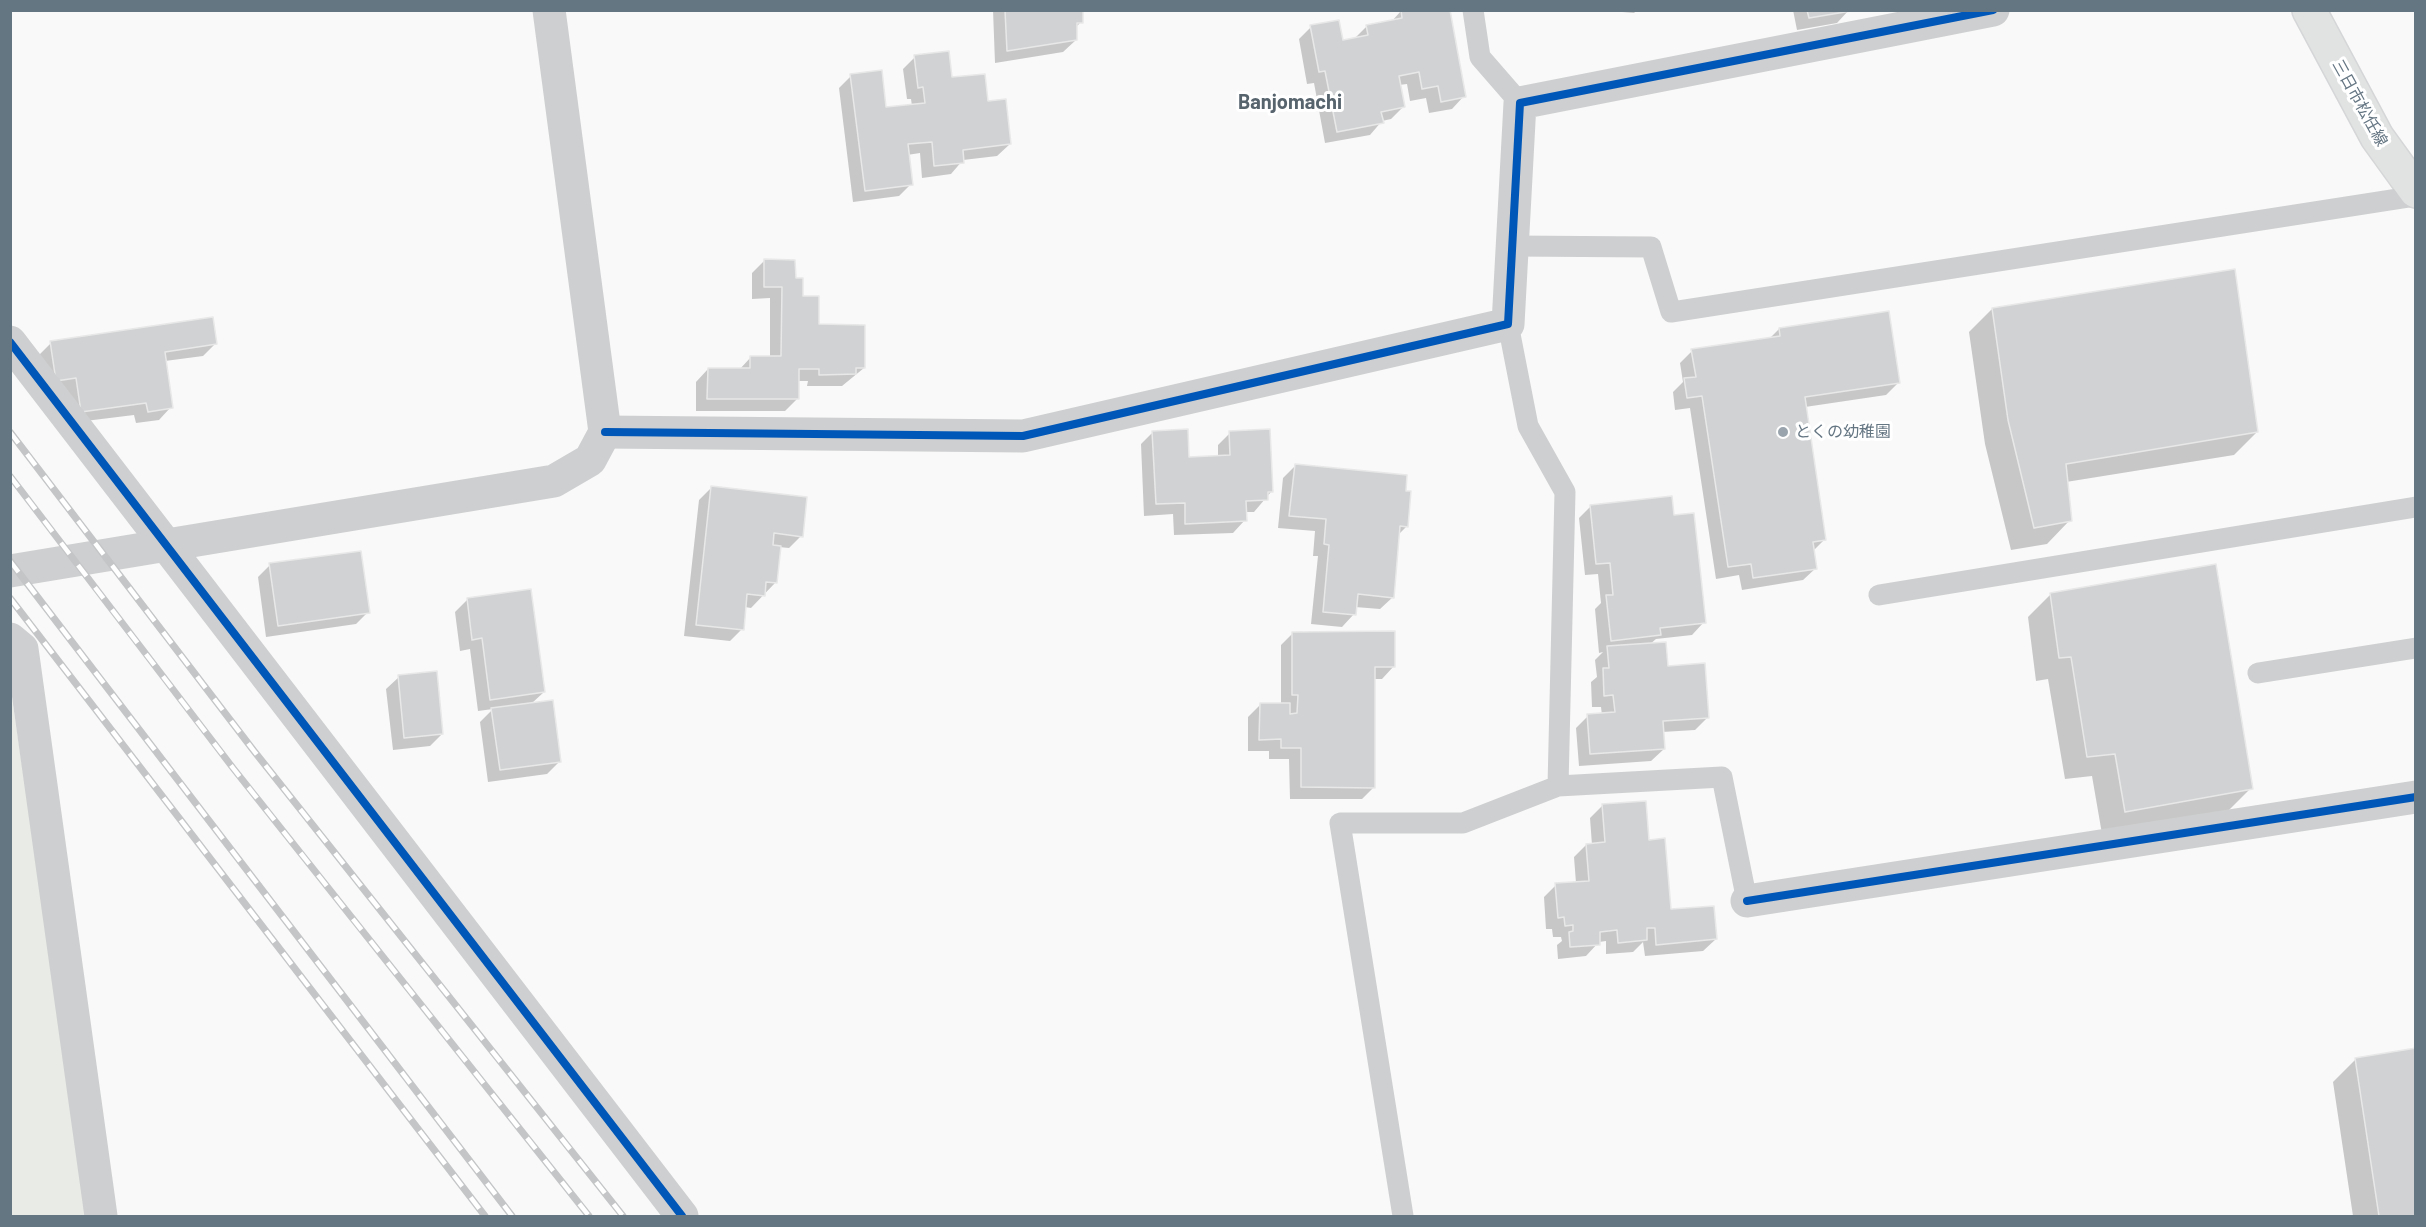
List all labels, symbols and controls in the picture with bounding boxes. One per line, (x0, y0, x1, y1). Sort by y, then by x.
street label: 三日市松任線 (2328, 56, 2392, 150)
district label: Banjomachi (1238, 90, 1342, 114)
place label: とくの幼稚園 (1795, 422, 1891, 442)
marker: とくの幼稚園 (1776, 425, 1790, 439)

